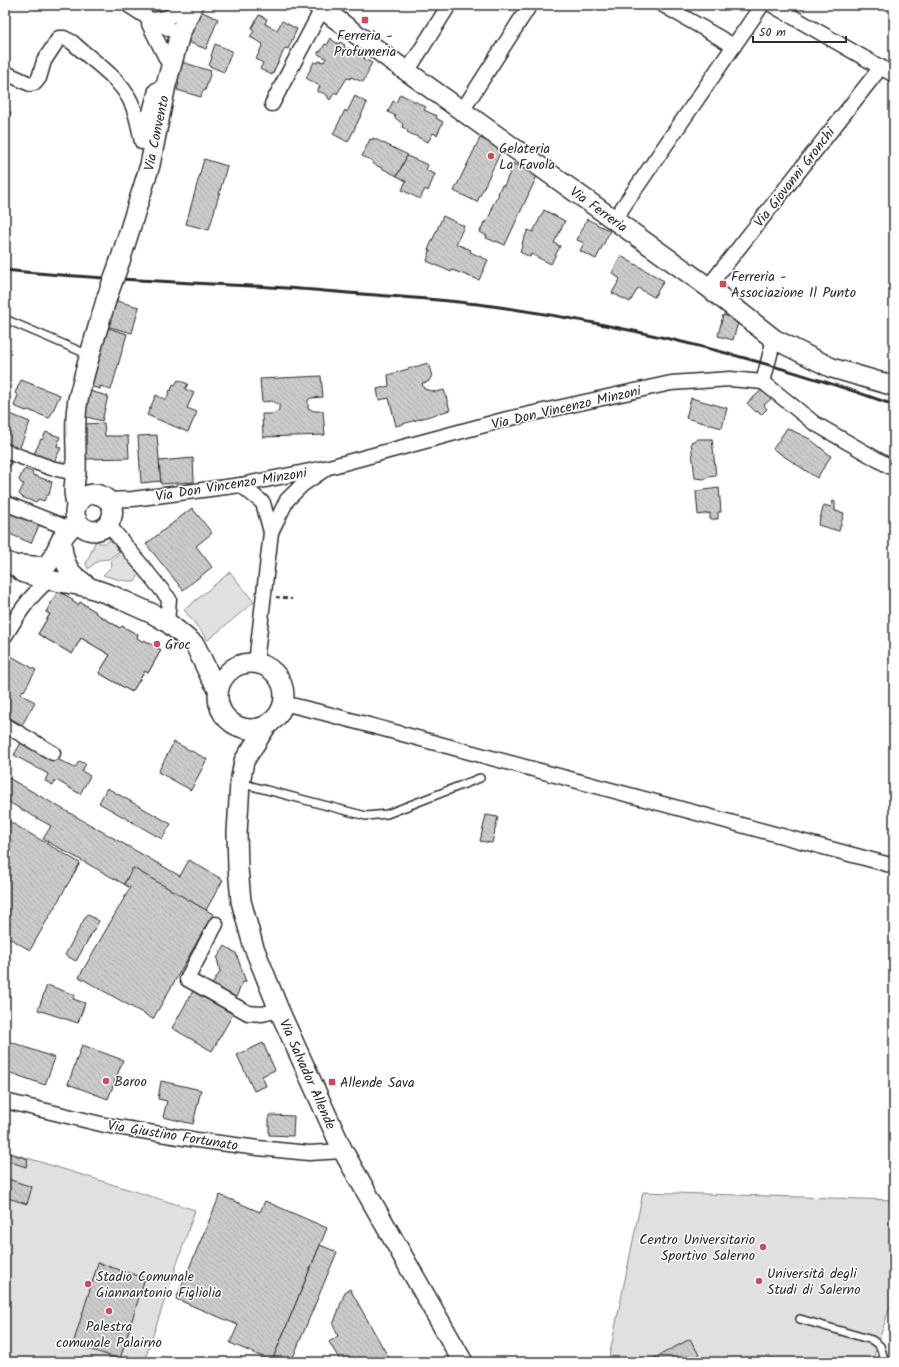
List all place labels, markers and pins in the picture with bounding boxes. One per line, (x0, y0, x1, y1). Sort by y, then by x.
marker: Ferreria - Profumeria (360, 15, 370, 25)
place label: Ferreria - Profumeria (334, 25, 396, 63)
place label: Gelateria La Favola (499, 138, 555, 176)
marker: Gelateria La Favola (486, 151, 496, 161)
place label: Ferreria - Associazione Il Punto (731, 266, 856, 304)
marker: Ferreria - Associazione Il Punto (718, 279, 728, 289)
place label: Groc (165, 634, 191, 656)
marker: Groc (152, 639, 162, 649)
place label: Baroo (114, 1071, 147, 1093)
place label: Allende Sava (340, 1072, 415, 1094)
marker: Baroo (101, 1076, 111, 1086)
marker: Allende Sava (327, 1077, 337, 1087)
place label: Centro Universitario Sportivo Salerno (639, 1229, 755, 1267)
marker: Centro Universitario Sportivo Salerno (758, 1242, 768, 1252)
place label: Università degli Studi di Salerno (767, 1263, 861, 1301)
place label: Stadio Comunale Giannantonio Figliolia (96, 1266, 222, 1304)
marker: Università degli Studi di Salerno (754, 1276, 764, 1286)
marker: Stadio Comunale Giannantonio Figliolia (83, 1279, 93, 1289)
marker: Palestra comunale Palairno (104, 1306, 114, 1316)
place label: Palestra comunale Palairno (56, 1316, 162, 1354)

